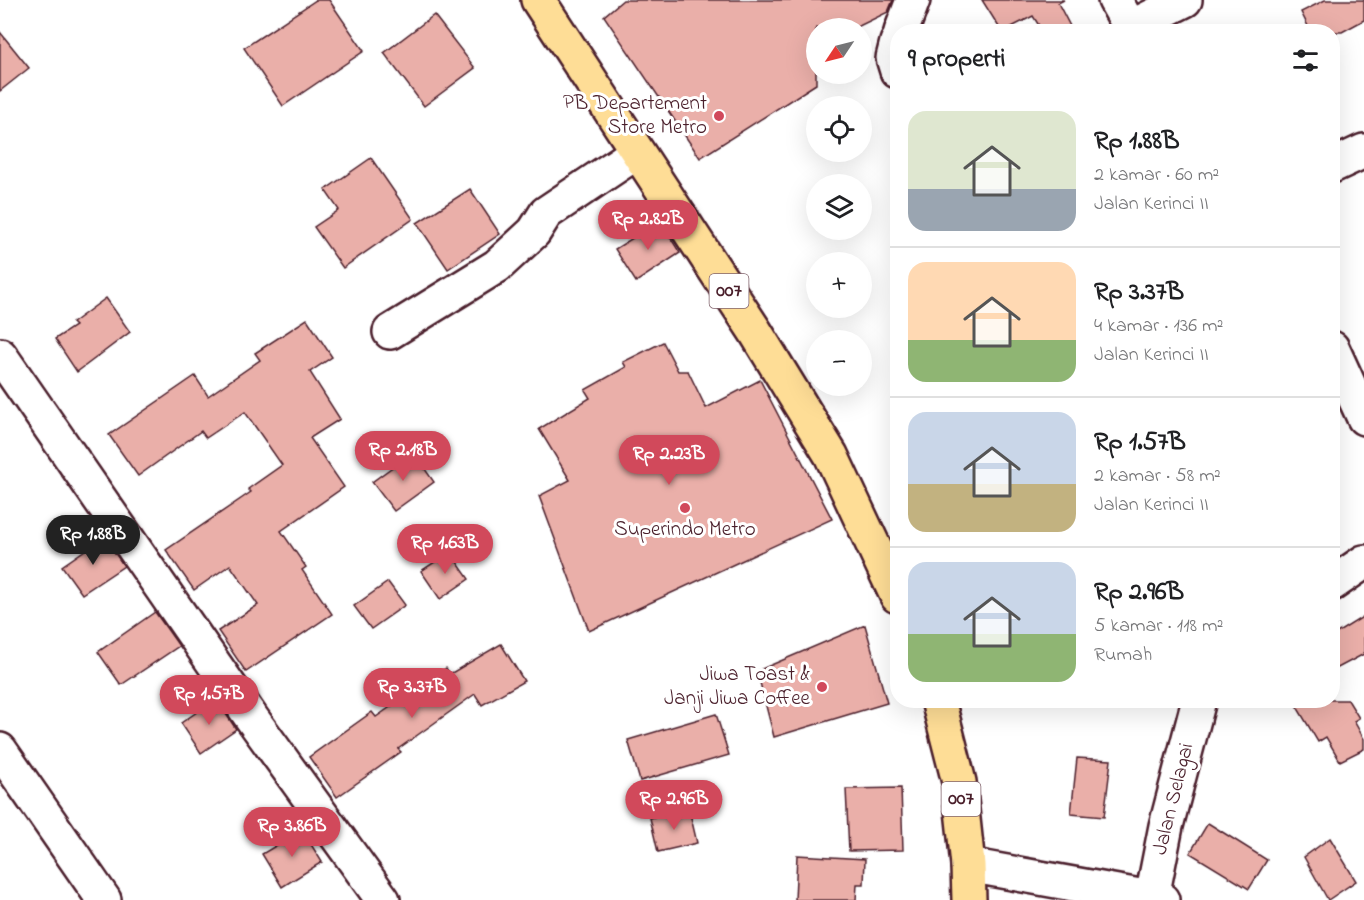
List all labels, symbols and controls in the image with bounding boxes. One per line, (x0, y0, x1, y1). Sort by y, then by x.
north arrow (806, 18, 872, 84)
map controls (806, 18, 872, 396)
text: 9 properti (908, 41, 1005, 79)
icon: filters (1289, 44, 1322, 77)
place label: PB Departement Store Metro (563, 89, 707, 143)
button: locate (806, 96, 872, 162)
marker: PB Departement Store Metro (712, 109, 726, 123)
text: Rp 1.88B (1094, 123, 1180, 161)
icon: home (956, 135, 1028, 207)
text: 2 kamar · 60 m² (1094, 161, 1219, 190)
button: layers (806, 174, 872, 240)
text: Jalan Kerinci II (1094, 190, 1209, 219)
pin: Rp 2.82B (586, 200, 710, 251)
text: Rp 2.82B (612, 205, 684, 234)
button: + (806, 252, 872, 318)
road number: 007 (710, 274, 748, 308)
text: Rp 3.37B (1094, 274, 1184, 312)
icon: home (956, 286, 1028, 358)
text: 4 kamar · 136 m² (1094, 312, 1223, 341)
button: − (806, 330, 872, 396)
text: Jalan Kerinci II (1094, 341, 1209, 370)
text: Rp 1.57B (1094, 424, 1186, 462)
pin: Rp 2.18B (341, 431, 465, 482)
pin: Rp 2.23B (607, 435, 731, 486)
text: Rp 2.18B (369, 436, 437, 465)
icon: home (956, 436, 1028, 508)
text: Rp 2.23B (633, 440, 705, 469)
text: 2 kamar · 58 m² (1094, 462, 1221, 491)
text: Jalan Kerinci II (1094, 491, 1209, 520)
marker: Superindo Metro (678, 501, 692, 515)
pin: Rp 1.88B (31, 515, 155, 566)
place label: Superindo Metro (614, 515, 756, 545)
text: Rp 1.88B (60, 520, 126, 549)
pin: Rp 1.63B (383, 524, 507, 575)
text: Rp 1.63B (411, 529, 479, 558)
text: Rp 2.96B (1094, 574, 1184, 612)
icon: home (956, 586, 1028, 658)
text: 5 kamar · 118 m² (1094, 612, 1223, 641)
text: Rumah (1094, 641, 1152, 670)
place label: Jiwa Toast & Janji Jiwa Coffee (664, 660, 811, 714)
pin: Rp 3.37B (350, 668, 474, 719)
text: Rp 3.37B (377, 673, 447, 702)
pin: Rp 1.57B (147, 675, 271, 726)
text: Rp 1.57B (174, 680, 244, 709)
marker: Jiwa Toast & Janji Jiwa Coffee (815, 680, 829, 694)
street label: Jalan Selagai (1146, 740, 1204, 859)
pin: Rp 2.96B (612, 780, 736, 831)
road number: 007 (942, 782, 980, 816)
text: Rp 2.96B (639, 785, 709, 814)
pin: Rp 3.86B (230, 807, 354, 858)
text: Rp 3.86B (257, 812, 327, 841)

